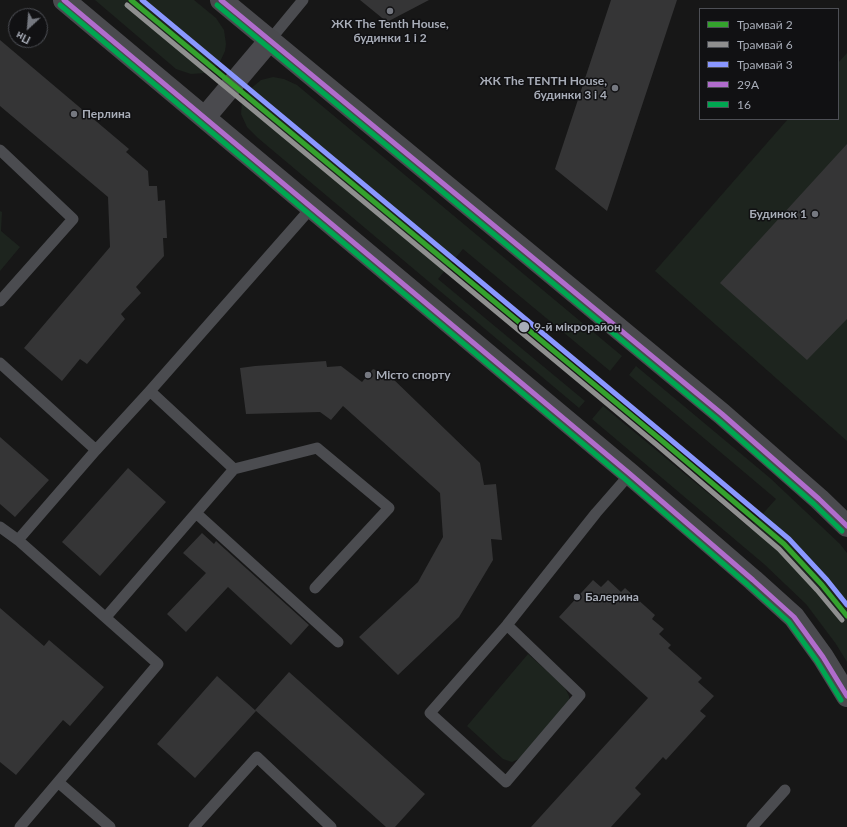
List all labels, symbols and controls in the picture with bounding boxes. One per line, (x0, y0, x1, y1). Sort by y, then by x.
marker: ЖК Тhe Tenth House, будинки 1 і 2 (385, 6, 395, 16)
north arrow (8, 8, 48, 48)
legend (699, 8, 839, 120)
place label: ЖК Тhe Tenth House, будинки 1 і 2 (331, 17, 449, 45)
text: Трамвай 2 (737, 17, 793, 32)
text: Пн (14, 29, 32, 47)
text: Трамвай 6 (737, 37, 793, 52)
text: Трамвай 3 (737, 57, 793, 72)
place label: ЖК Тhe TENTH House, будинки 3 і 4 (480, 74, 607, 102)
text: 29А (737, 77, 759, 92)
marker: ЖК Тhe TENTH House, будинки 3 і 4 (610, 83, 620, 93)
text: 16 (737, 97, 751, 112)
place label: Перлина (82, 107, 131, 121)
marker: Перлина (69, 109, 79, 119)
place label: Будинок 1 (749, 207, 807, 221)
marker: Будинок 1 (810, 209, 820, 219)
marker: 9-й мікрорайон (517, 320, 531, 334)
place label: 9-й мікрорайон (534, 320, 621, 334)
place label: Місто спорту (376, 368, 451, 382)
marker: Місто спорту (363, 370, 373, 380)
place label: Балерина (585, 590, 639, 604)
marker: Балерина (572, 592, 582, 602)

